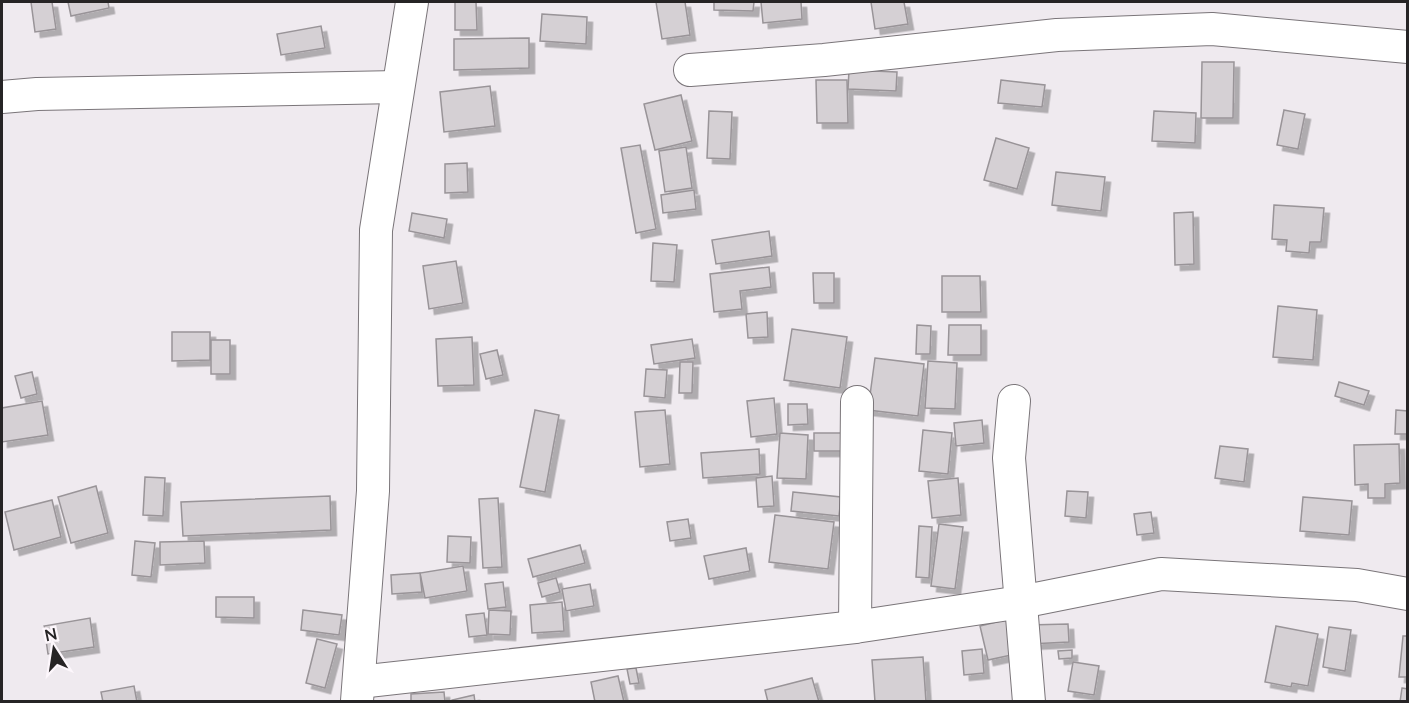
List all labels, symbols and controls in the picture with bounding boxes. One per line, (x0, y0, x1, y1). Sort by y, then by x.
north arrow (24, 619, 84, 679)
text: N (43, 623, 59, 644)

